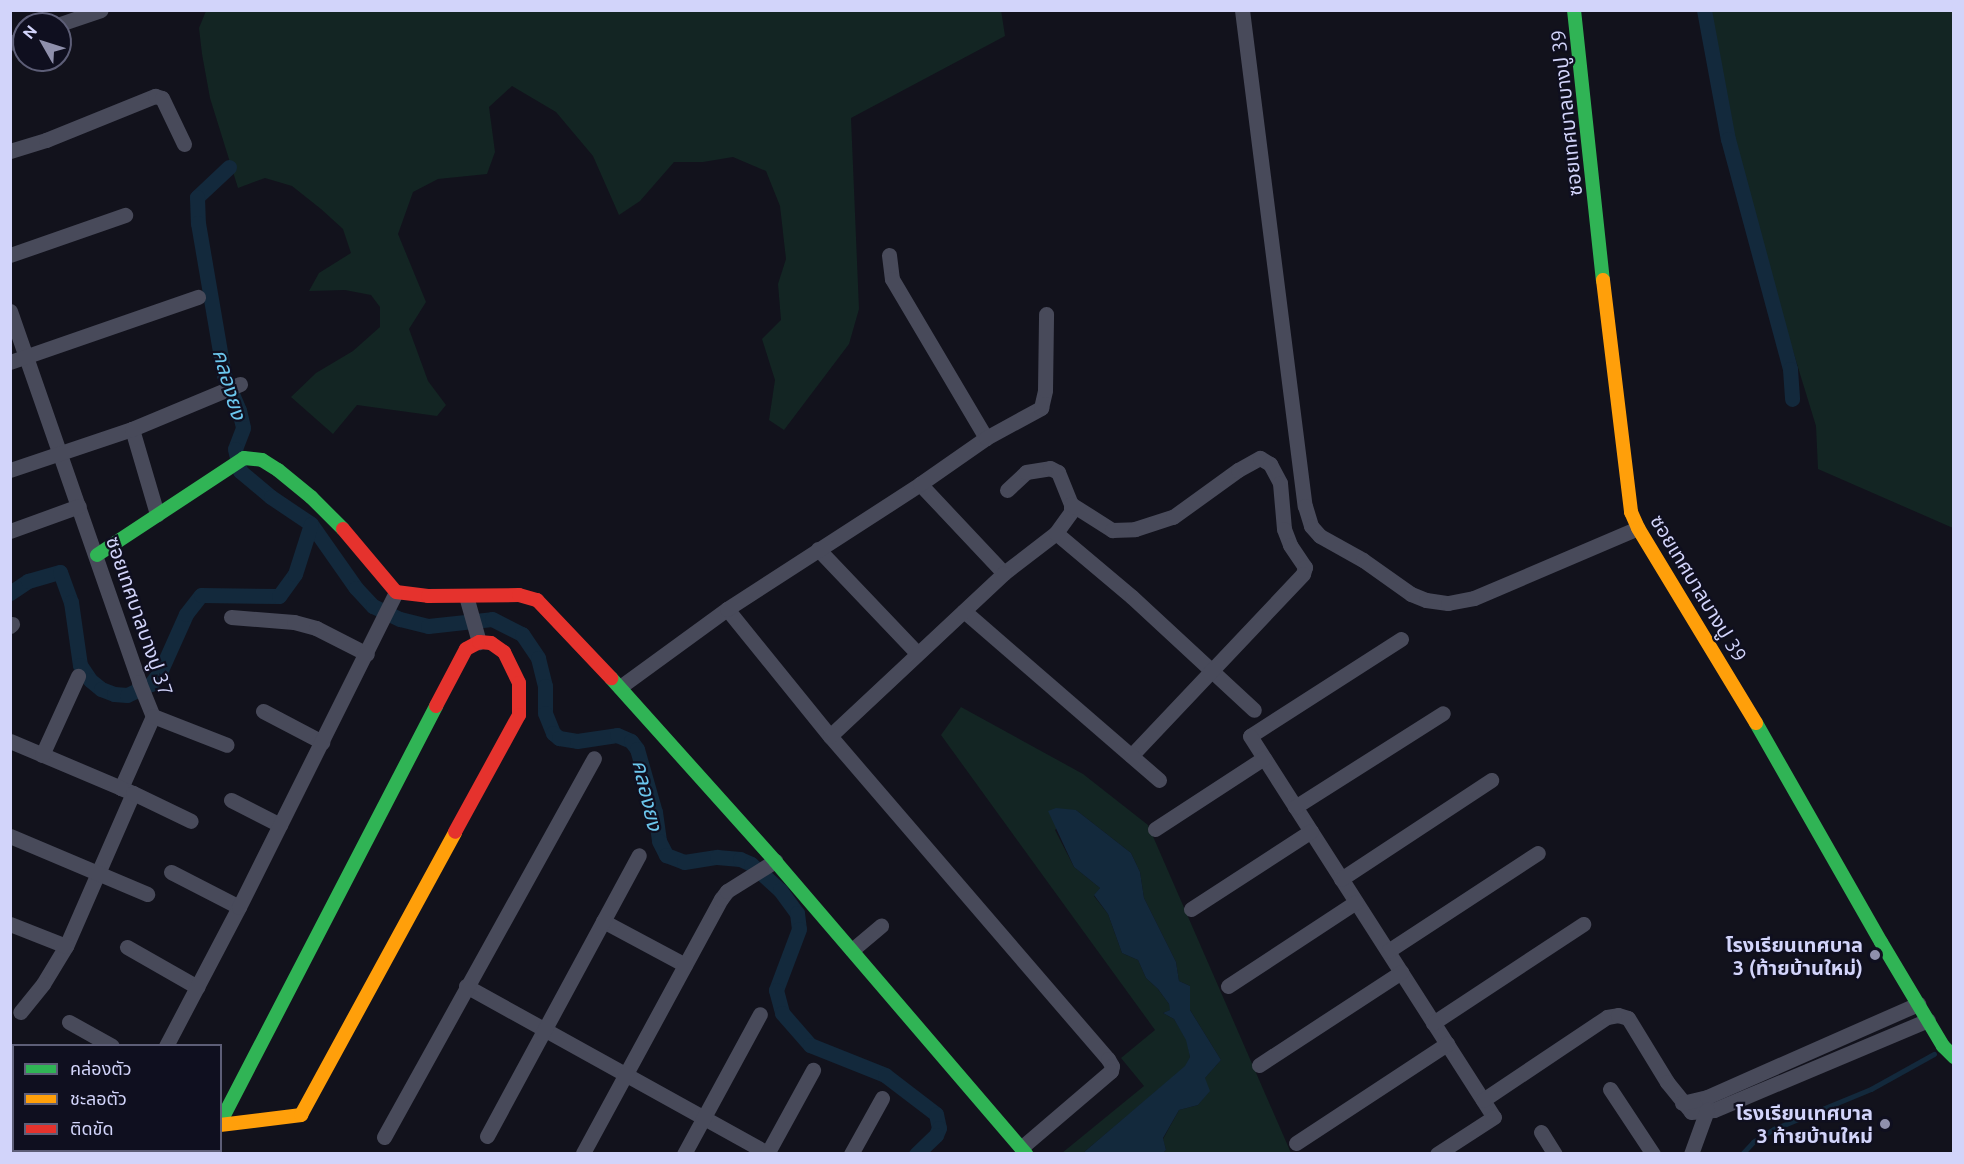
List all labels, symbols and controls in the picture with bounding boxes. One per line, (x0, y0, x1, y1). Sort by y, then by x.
north arrow (12, 12, 72, 72)
text: N (19, 22, 40, 42)
street label: ซอยเทศบาลบางปู 39 (1545, 29, 1587, 197)
water label: คลองยง (208, 346, 252, 422)
street label: ซอยเทศบาลบางปู 39 (1646, 510, 1752, 666)
street label: ซอยเทศบาลบางปู 37 (101, 533, 179, 699)
water label: คลองยง (628, 757, 668, 833)
place label: โรงเรียนเทศบาล 3 (ท้ายบ้านใหม่) (1726, 932, 1863, 979)
marker: โรงเรียนเทศบาล 3 (ท้ายบ้านใหม่) (1868, 948, 1882, 962)
legend (12, 1044, 222, 1152)
text: คล่องตัว (70, 1058, 132, 1078)
text: ชะลอตัว (70, 1088, 127, 1108)
place label: โรงเรียนเทศบาล 3 ท้ายบ้านใหม่ (1736, 1100, 1873, 1147)
marker: โรงเรียนเทศบาล 3 ท้ายบ้านใหม่ (1878, 1117, 1892, 1131)
text: ติดขัด (70, 1118, 113, 1138)

